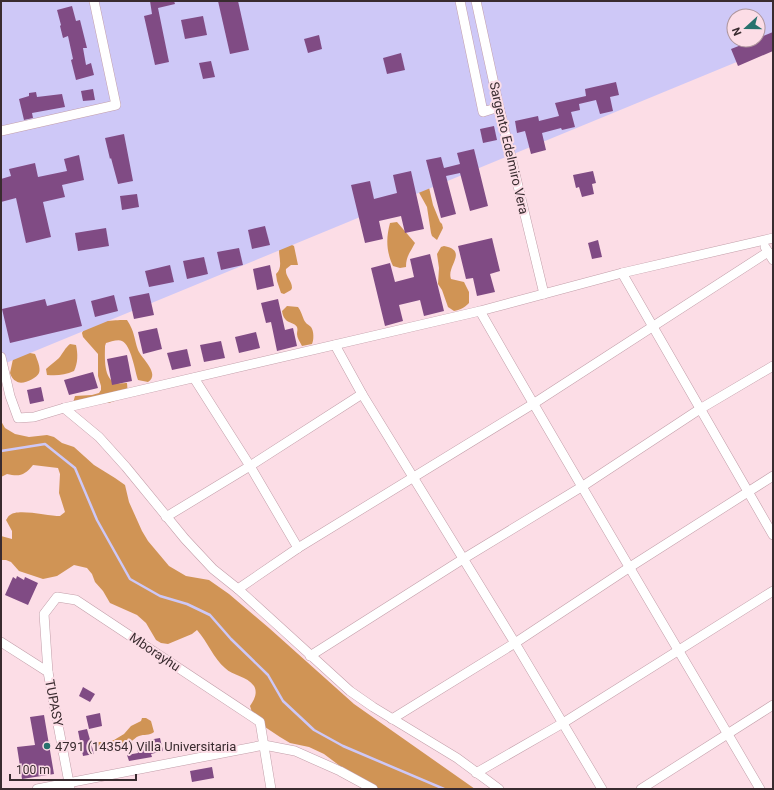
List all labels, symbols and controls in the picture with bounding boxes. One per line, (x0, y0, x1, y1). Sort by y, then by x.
north arrow (726, 8, 766, 48)
text: N (730, 25, 745, 37)
street label: Sargento Edelmiro Vera (486, 80, 532, 216)
street label: Mborayhu (127, 630, 183, 674)
street label: TUPASY (42, 678, 66, 728)
place label: 4791 (14354) Villa Universitaria (55, 739, 236, 754)
marker: 4791 (14354) Villa Universitaria (42, 741, 52, 751)
scale bar (10, 756, 136, 782)
text: 100 m (16, 763, 50, 777)

